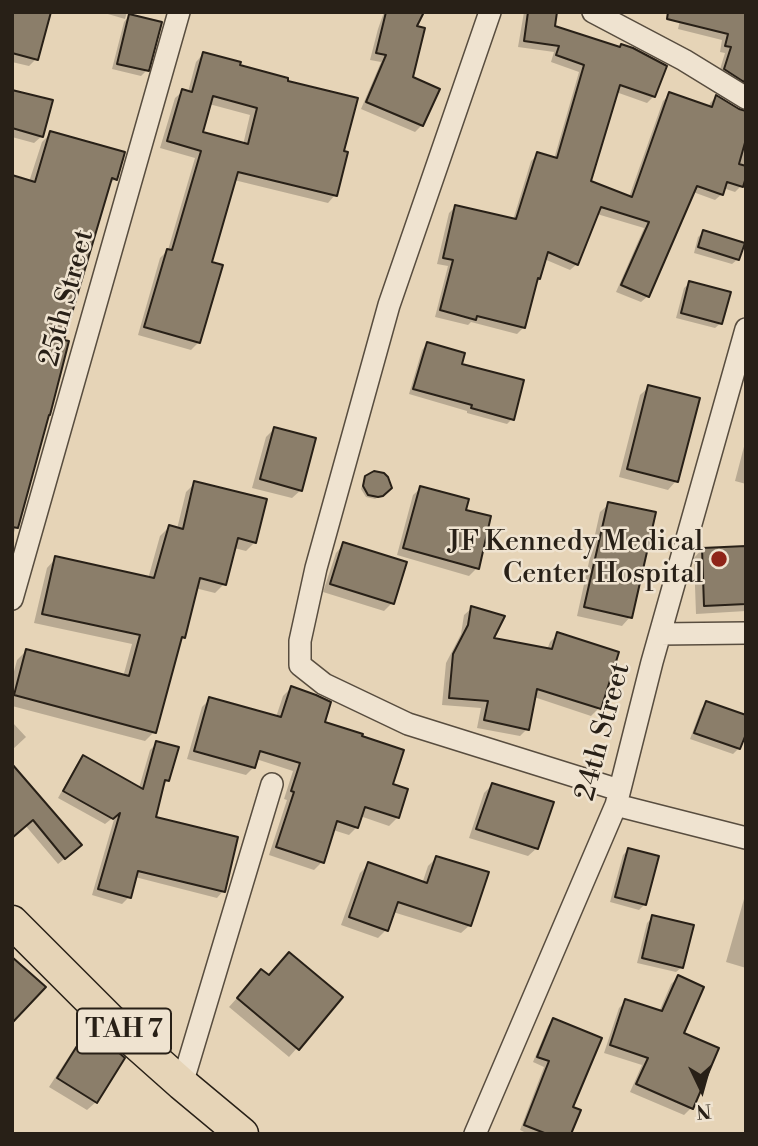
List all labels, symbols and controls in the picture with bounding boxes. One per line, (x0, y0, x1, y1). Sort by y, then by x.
street label: 25th Street (34, 226, 102, 370)
place label: JF Kennedy Medical Center Hospital (448, 526, 703, 592)
marker: JF Kennedy Medical Center Hospital (709, 549, 729, 569)
street label: 24th Street (569, 659, 639, 805)
road number: TAH 7 (77, 1008, 171, 1054)
north arrow (667, 1055, 737, 1125)
text: N (695, 1098, 712, 1124)

